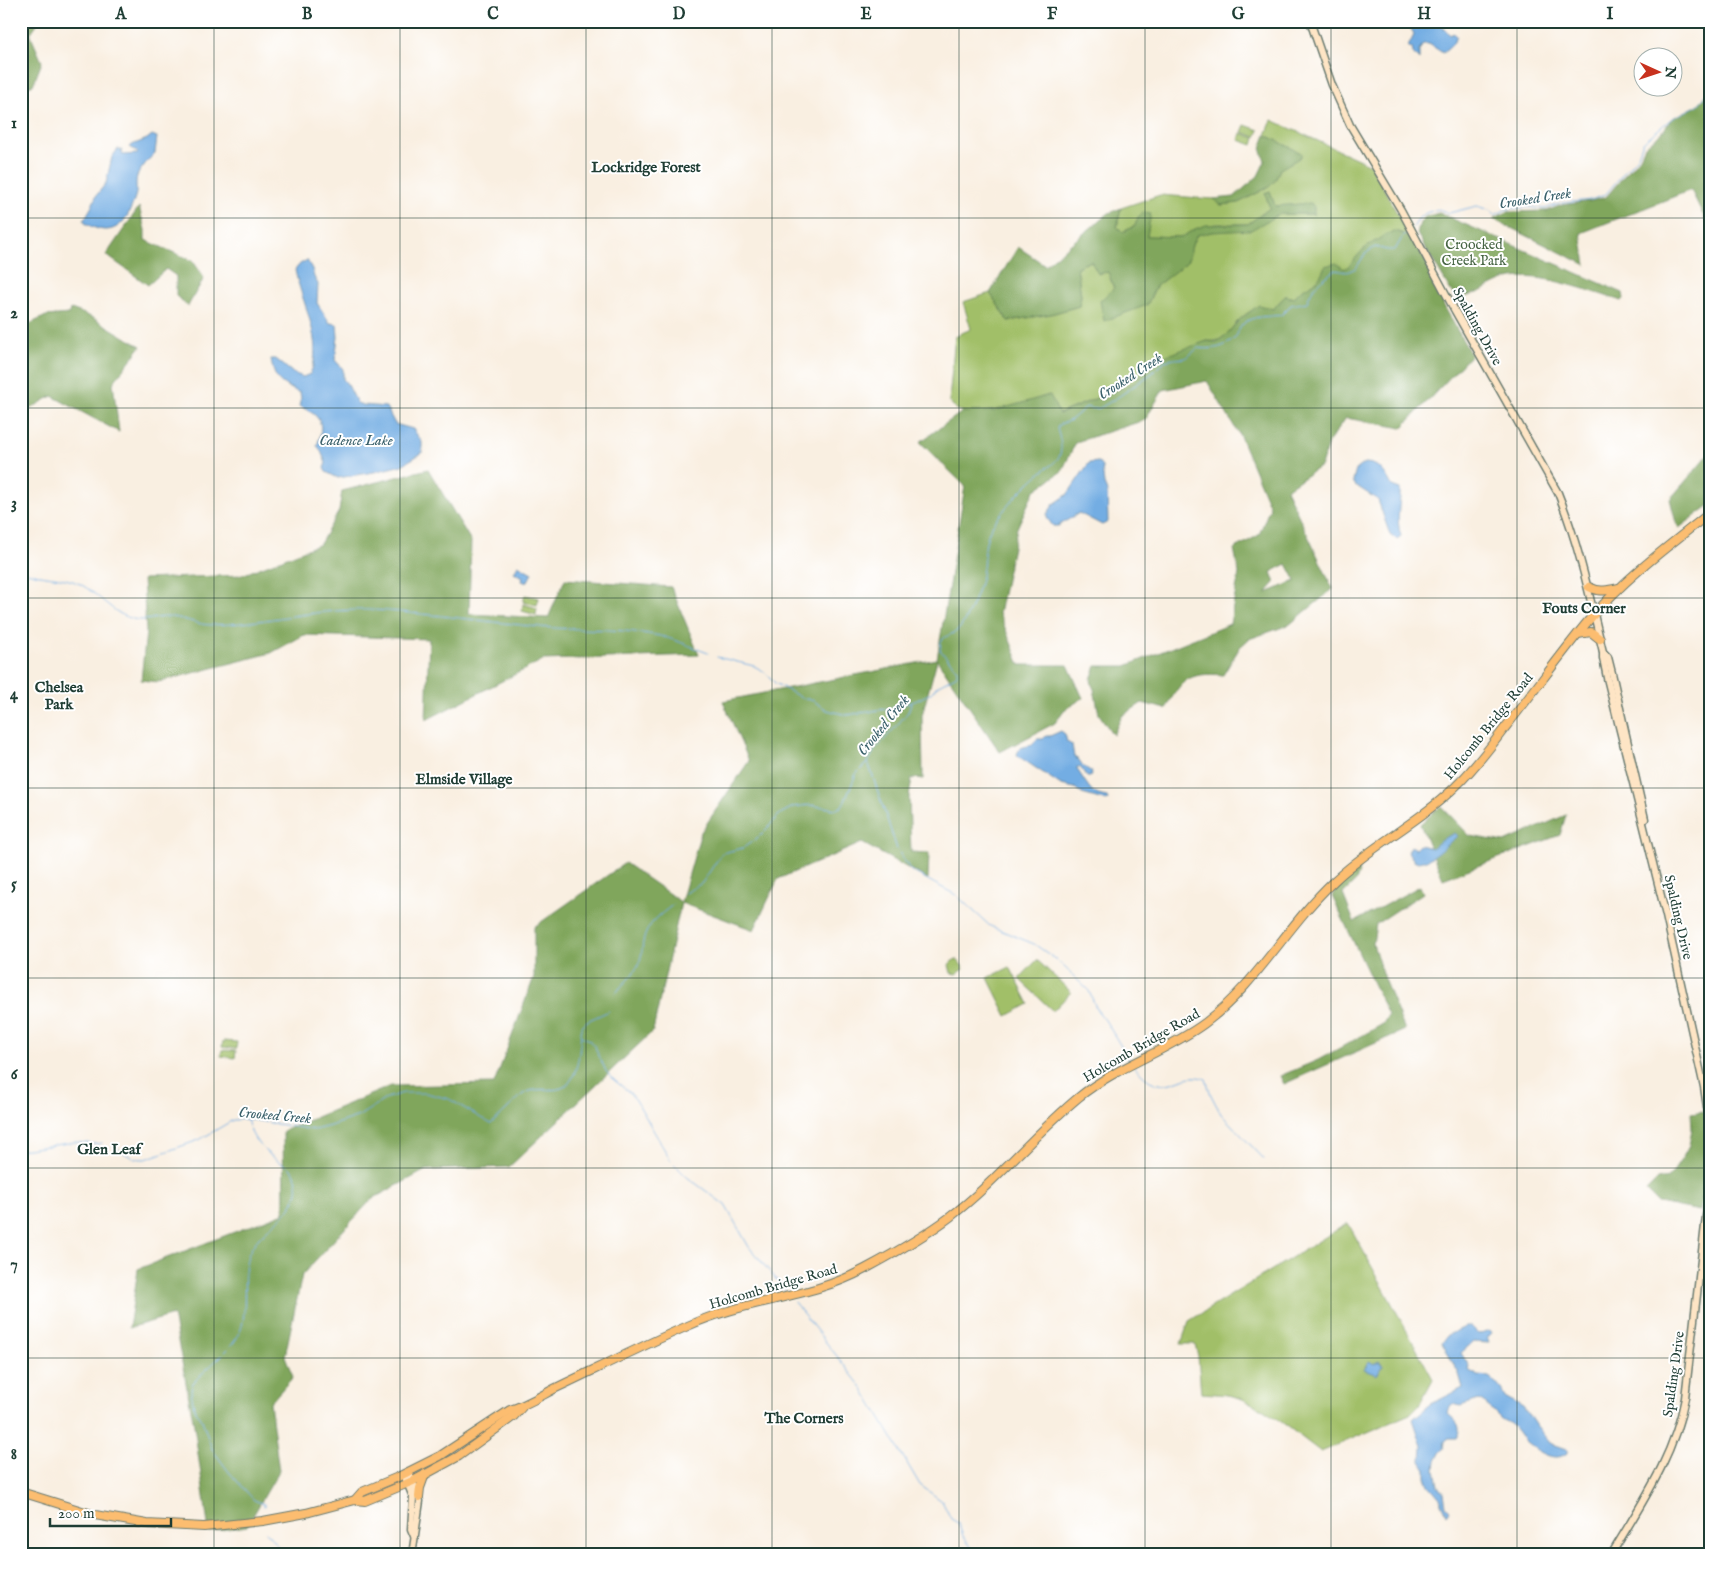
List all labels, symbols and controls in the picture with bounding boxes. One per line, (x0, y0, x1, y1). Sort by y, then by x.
text: A (115, 5, 128, 25)
text: B (302, 5, 313, 25)
text: C (487, 5, 499, 25)
text: D (673, 5, 686, 25)
text: E (860, 5, 872, 25)
text: F (1047, 5, 1058, 25)
text: G (1232, 5, 1245, 25)
text: H (1417, 5, 1431, 25)
text: I (1607, 5, 1614, 25)
north arrow (1634, 48, 1684, 98)
text: N (1661, 65, 1679, 79)
text: 1 (11, 114, 17, 134)
district label: Lockridge Forest (591, 158, 702, 177)
water label: Crooked Creek (1498, 183, 1572, 214)
park label: Croocked Creek Park (1441, 236, 1507, 270)
street label: Spalding Drive (1448, 284, 1506, 369)
text: 2 (10, 304, 18, 324)
water label: Crooked Creek (1095, 349, 1166, 404)
water label: Cadence Lake (319, 431, 393, 450)
text: 3 (11, 494, 17, 514)
district label: Fouts Corner (1542, 599, 1626, 618)
street label: Holcomb Bridge Road (1440, 669, 1538, 784)
district label: Chelsea Park (35, 678, 84, 714)
text: 4 (10, 685, 19, 705)
water label: Crooked Creek (853, 691, 914, 760)
district label: Elmside Village (415, 770, 513, 789)
street label: Spalding Drive (1660, 873, 1697, 962)
text: 5 (11, 875, 17, 895)
street label: Holcomb Bridge Road (1080, 1005, 1204, 1087)
text: 6 (11, 1065, 19, 1085)
water label: Crooked Creek (238, 1103, 312, 1128)
district label: Glen Leaf (77, 1140, 143, 1159)
text: 7 (10, 1255, 18, 1275)
street label: Holcomb Bridge Road (707, 1260, 840, 1314)
street label: Spalding Drive (1659, 1329, 1689, 1418)
district label: The Corners (763, 1409, 844, 1428)
text: 8 (11, 1445, 17, 1465)
scale bar (50, 1496, 171, 1528)
text: 200 m (58, 1504, 95, 1523)

